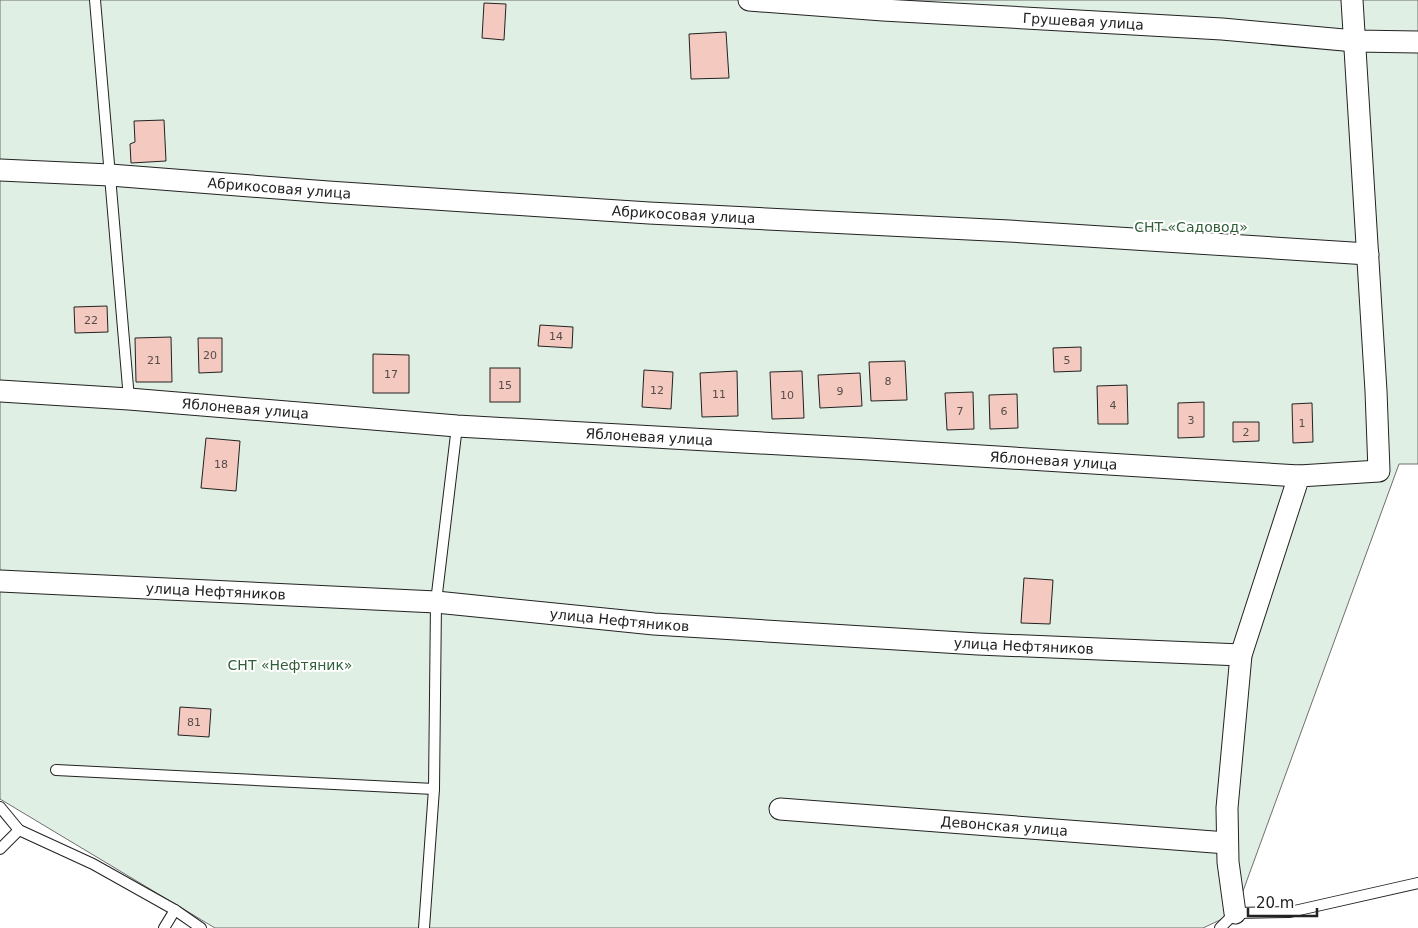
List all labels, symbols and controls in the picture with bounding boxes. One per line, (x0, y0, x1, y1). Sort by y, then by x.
street label: Грушевая улица (1022, 10, 1144, 33)
street label: Абрикосовая улица (207, 175, 352, 201)
street label: Абрикосовая улица (611, 203, 756, 226)
park label: СНТ «Садовод» (1134, 219, 1248, 235)
house number: 22 (84, 314, 98, 327)
house number: 14 (549, 330, 563, 343)
house number: 20 (203, 349, 217, 362)
house number: 21 (147, 354, 161, 367)
house number: 5 (1064, 354, 1071, 367)
house number: 17 (384, 368, 398, 381)
house number: 8 (885, 375, 892, 388)
house number: 15 (498, 379, 512, 392)
house number: 12 (650, 384, 664, 397)
house number: 9 (837, 385, 844, 398)
house number: 11 (712, 388, 726, 401)
house number: 10 (780, 389, 794, 402)
street label: Яблоневая улица (181, 395, 310, 422)
house number: 4 (1110, 399, 1117, 412)
house number: 7 (957, 405, 964, 418)
house number: 6 (1001, 405, 1008, 418)
house number: 3 (1188, 414, 1195, 427)
house number: 1 (1299, 417, 1306, 430)
street label: Яблоневая улица (585, 425, 714, 448)
house number: 2 (1243, 426, 1250, 439)
street label: Яблоневая улица (989, 449, 1118, 473)
house number: 18 (214, 458, 228, 471)
street label: улица Нефтяников (145, 580, 286, 603)
street label: улица Нефтяников (549, 606, 690, 634)
street label: улица Нефтяников (953, 635, 1094, 657)
park label: СНТ «Нефтяник» (228, 657, 352, 673)
house number: 81 (187, 716, 201, 729)
street label: Девонская улица (940, 813, 1069, 839)
scale bar (1248, 886, 1317, 918)
text: 20 m (1256, 894, 1294, 912)

